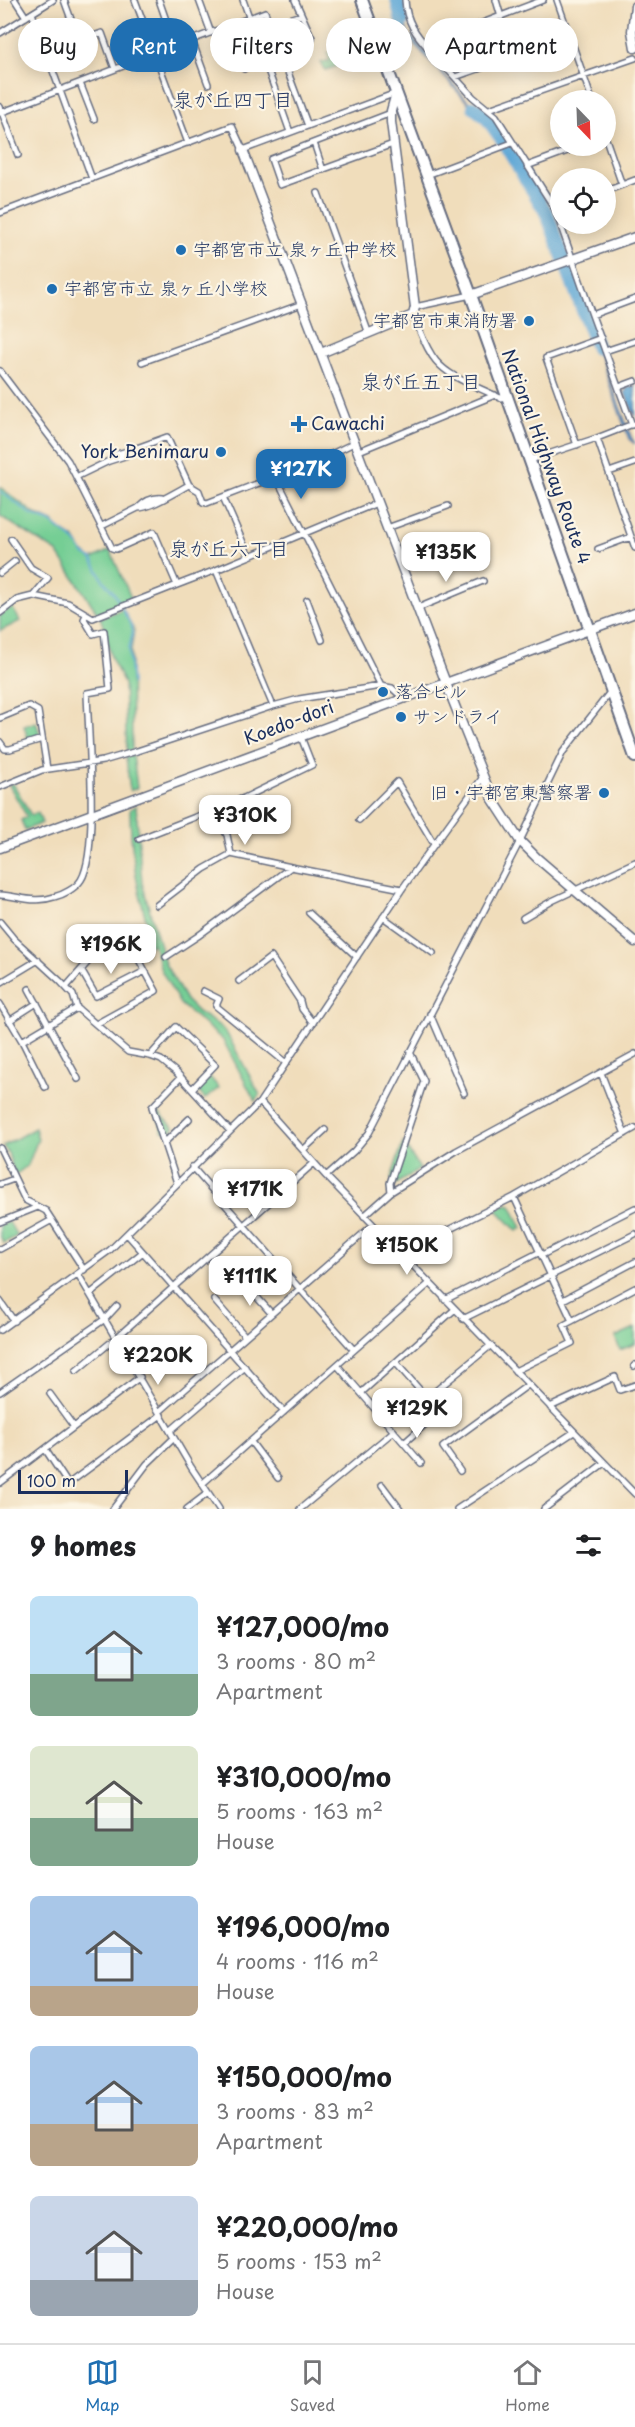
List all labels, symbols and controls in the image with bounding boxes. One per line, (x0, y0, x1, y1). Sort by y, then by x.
chip: Buy (18, 18, 98, 72)
chip: Rent (110, 18, 198, 72)
chip: Filters (210, 18, 314, 72)
chip: New (326, 18, 412, 72)
chip: Apartment (424, 18, 578, 72)
district label: 泉が丘四丁目 (173, 84, 293, 114)
north arrow (550, 90, 616, 156)
map controls (550, 90, 616, 234)
button: locate (550, 168, 616, 234)
place label: 宇都宮市立 泉ヶ丘中学校 (193, 235, 397, 262)
marker: 宇都宮市立 泉ヶ丘中学校 (174, 243, 188, 257)
place label: 宇都宮市立 泉ヶ丘小学校 (64, 274, 268, 301)
marker: 宇都宮市立 泉ヶ丘小学校 (45, 282, 59, 296)
place label: 宇都宮市東消防署 (373, 306, 517, 333)
marker: 宇都宮市東消防署 (522, 314, 536, 328)
street label: National Highway Route 4 (496, 345, 599, 568)
district label: 泉が丘五丁目 (361, 366, 481, 396)
place label: Cawachi (311, 409, 385, 436)
marker: Cawachi (292, 417, 306, 431)
place label: York Benimaru (81, 437, 209, 464)
marker: York Benimaru (214, 445, 228, 459)
pin: ¥127K (259, 449, 343, 500)
text: ¥127K (270, 453, 332, 483)
pin: ¥135K (404, 532, 488, 583)
district label: 泉が丘六丁目 (169, 533, 289, 563)
text: ¥135K (415, 536, 477, 566)
place label: 落合ビル (395, 677, 467, 704)
marker: 落合ビル (376, 685, 390, 699)
street label: Koedo-dori (240, 692, 337, 751)
place label: サンドライ (413, 702, 502, 729)
marker: サンドライ (394, 710, 408, 724)
place label: 旧・宇都宮東警察署 (430, 778, 592, 805)
marker: 旧・宇都宮東警察署 (597, 786, 611, 800)
pin: ¥310K (203, 795, 287, 846)
text: ¥310K (213, 799, 277, 829)
pin: ¥196K (69, 924, 153, 975)
text: ¥196K (80, 928, 142, 958)
pin: ¥171K (213, 1169, 297, 1220)
text: ¥171K (227, 1173, 283, 1203)
pin: ¥150K (365, 1225, 449, 1276)
text: ¥150K (376, 1229, 438, 1259)
pin: ¥111K (208, 1256, 292, 1307)
text: ¥111K (223, 1260, 277, 1290)
pin: ¥220K (116, 1335, 200, 1386)
text: ¥220K (123, 1339, 193, 1369)
pin: ¥129K (375, 1388, 459, 1439)
text: ¥129K (386, 1392, 448, 1422)
scale bar (18, 1467, 128, 1494)
text: 100 m (27, 1468, 76, 1492)
text: 9 homes (30, 1526, 136, 1565)
icon: filters (572, 1529, 605, 1562)
text: ¥127,000/mo (216, 1607, 389, 1646)
icon: home (78, 1620, 150, 1692)
text: 3 rooms · 80 m² (216, 1646, 376, 1676)
text: Apartment (216, 1676, 323, 1706)
text: ¥310,000/mo (216, 1757, 391, 1796)
icon: home (78, 1770, 150, 1842)
text: 5 rooms · 163 m² (216, 1796, 383, 1826)
text: House (216, 1826, 275, 1856)
text: ¥196,000/mo (216, 1907, 390, 1946)
icon: home (78, 1920, 150, 1992)
text: 4 rooms · 116 m² (216, 1946, 379, 1976)
text: House (216, 1976, 275, 2006)
text: ¥150,000/mo (216, 2057, 392, 2096)
icon: home (78, 2070, 150, 2142)
text: 3 rooms · 83 m² (216, 2096, 374, 2126)
text: Apartment (216, 2126, 323, 2156)
text: ¥220,000/mo (216, 2207, 398, 2246)
icon: home (78, 2220, 150, 2292)
text: 5 rooms · 153 m² (216, 2246, 382, 2276)
text: House (216, 2276, 275, 2306)
tab: Map (85, 2356, 119, 2416)
tab: Saved (290, 2356, 335, 2416)
tab: Home (505, 2356, 550, 2416)

